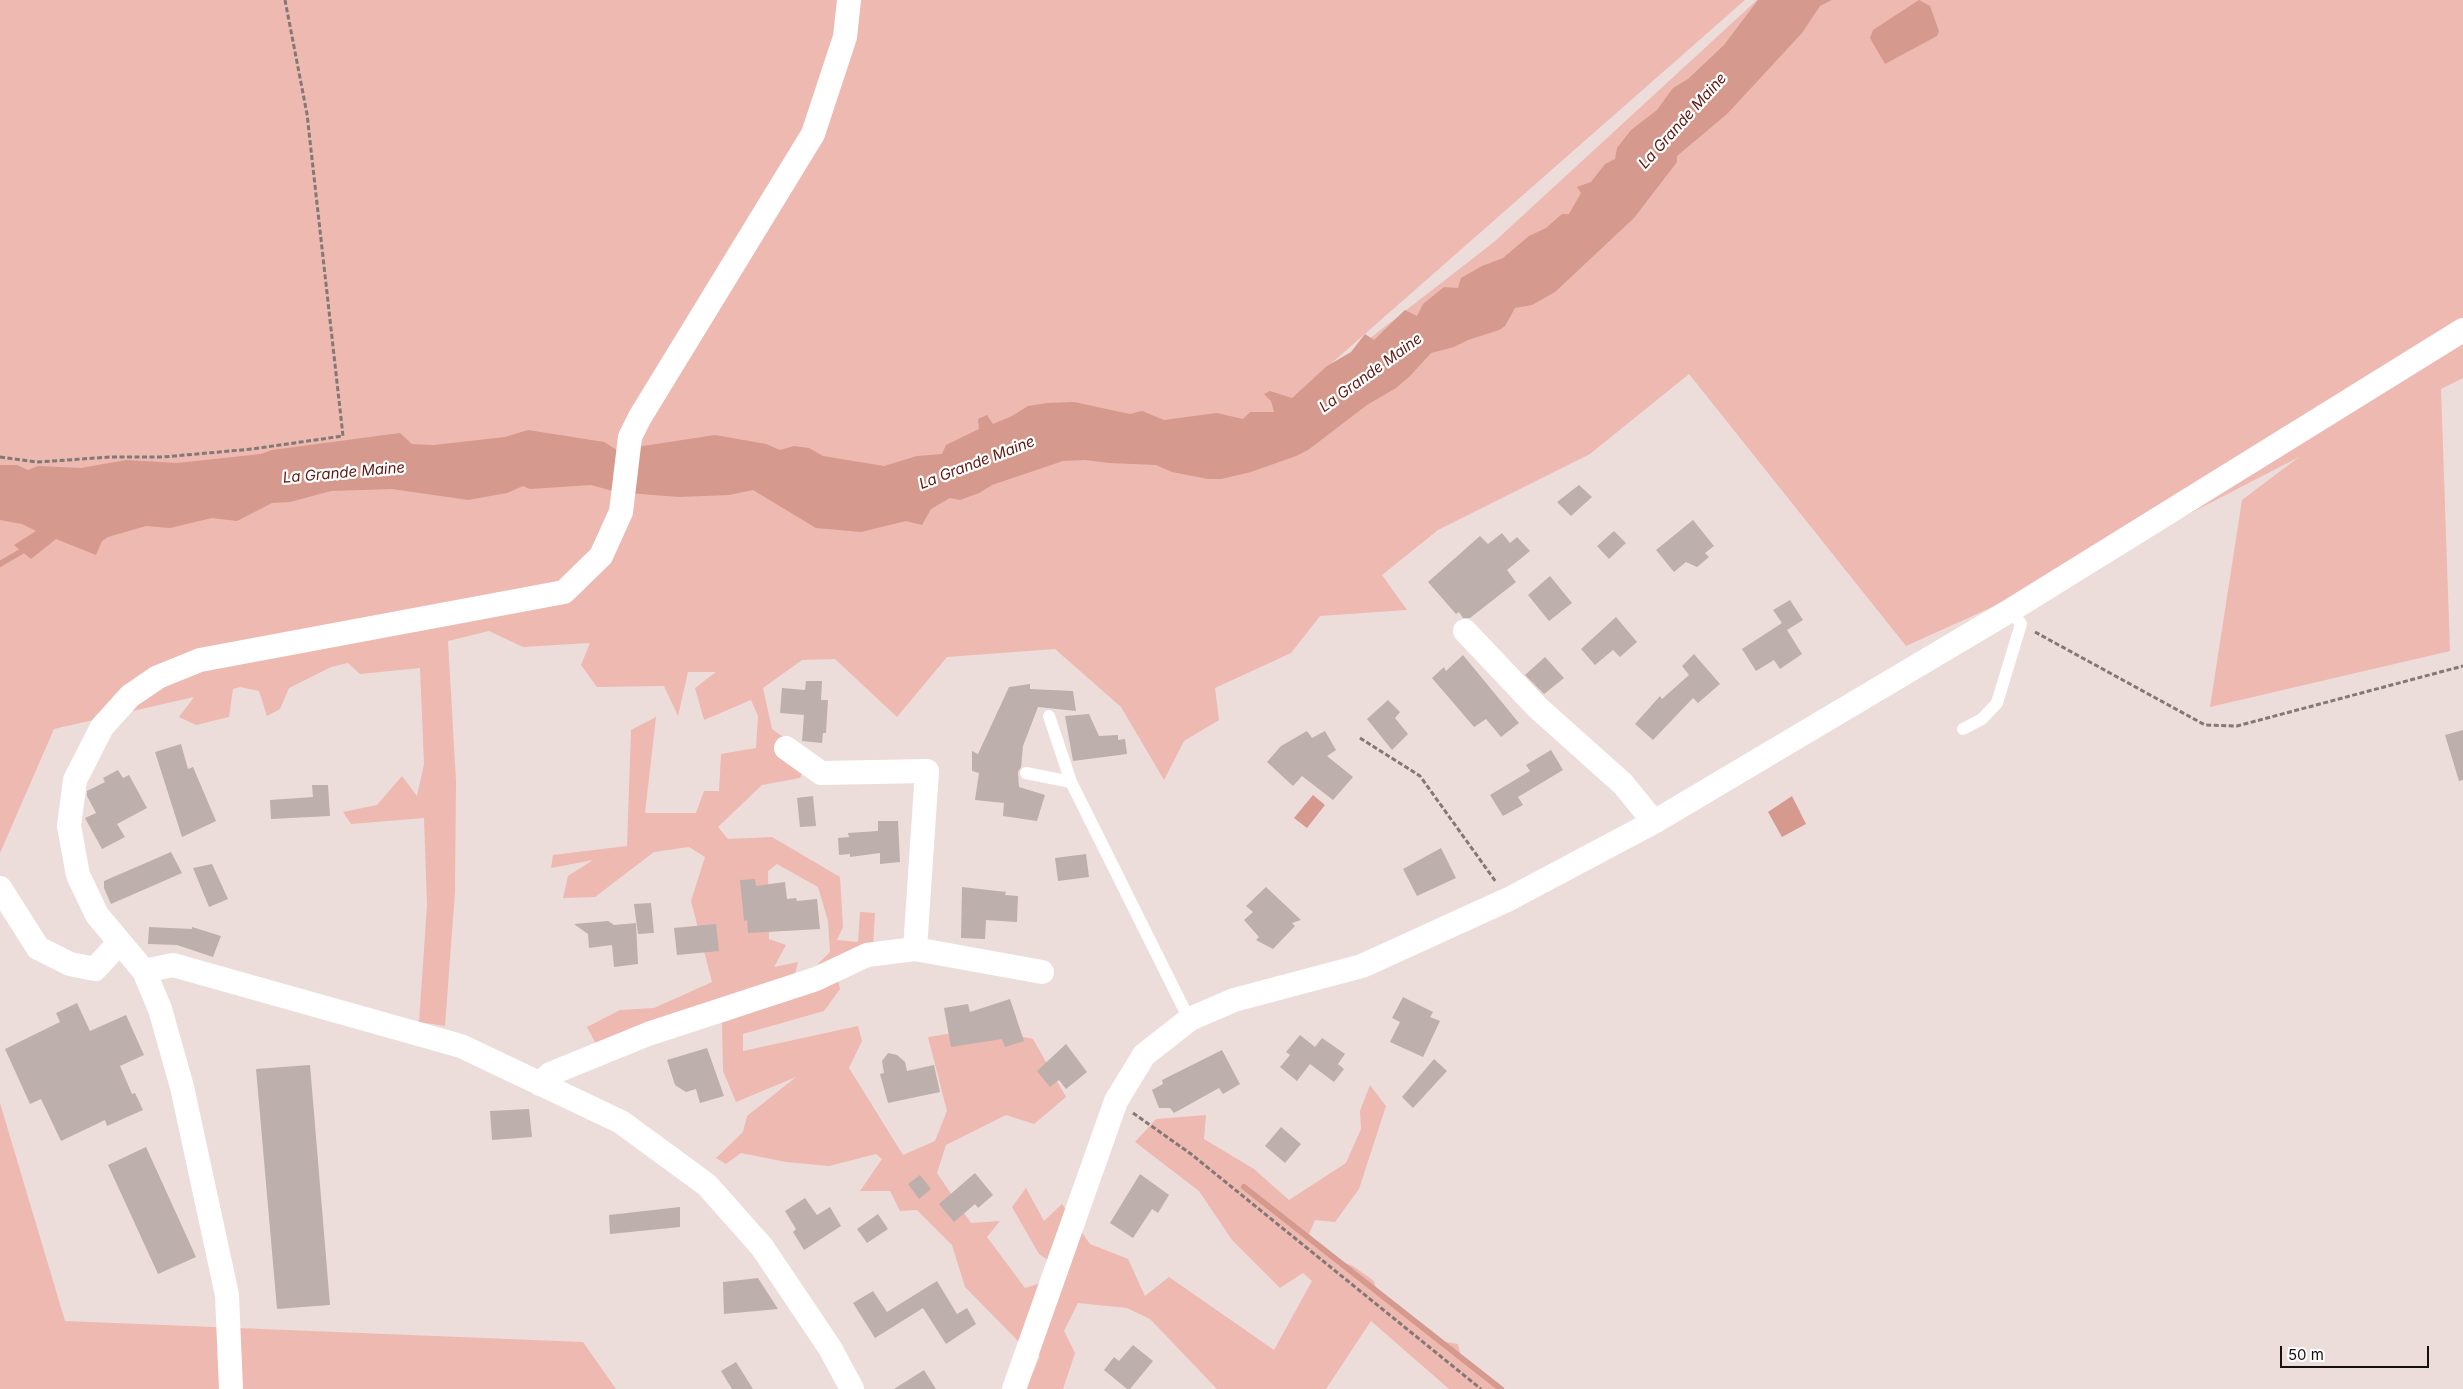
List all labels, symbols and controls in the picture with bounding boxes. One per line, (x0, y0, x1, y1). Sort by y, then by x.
water label: La Grande Maine (1635, 69, 1731, 173)
water label: La Grande Maine (1316, 330, 1426, 416)
water label: La Grande Maine (917, 433, 1037, 493)
water label: La Grande Maine (282, 459, 406, 487)
scale bar (2283, 1336, 2432, 1368)
text: 50 m (2288, 1345, 2324, 1364)

